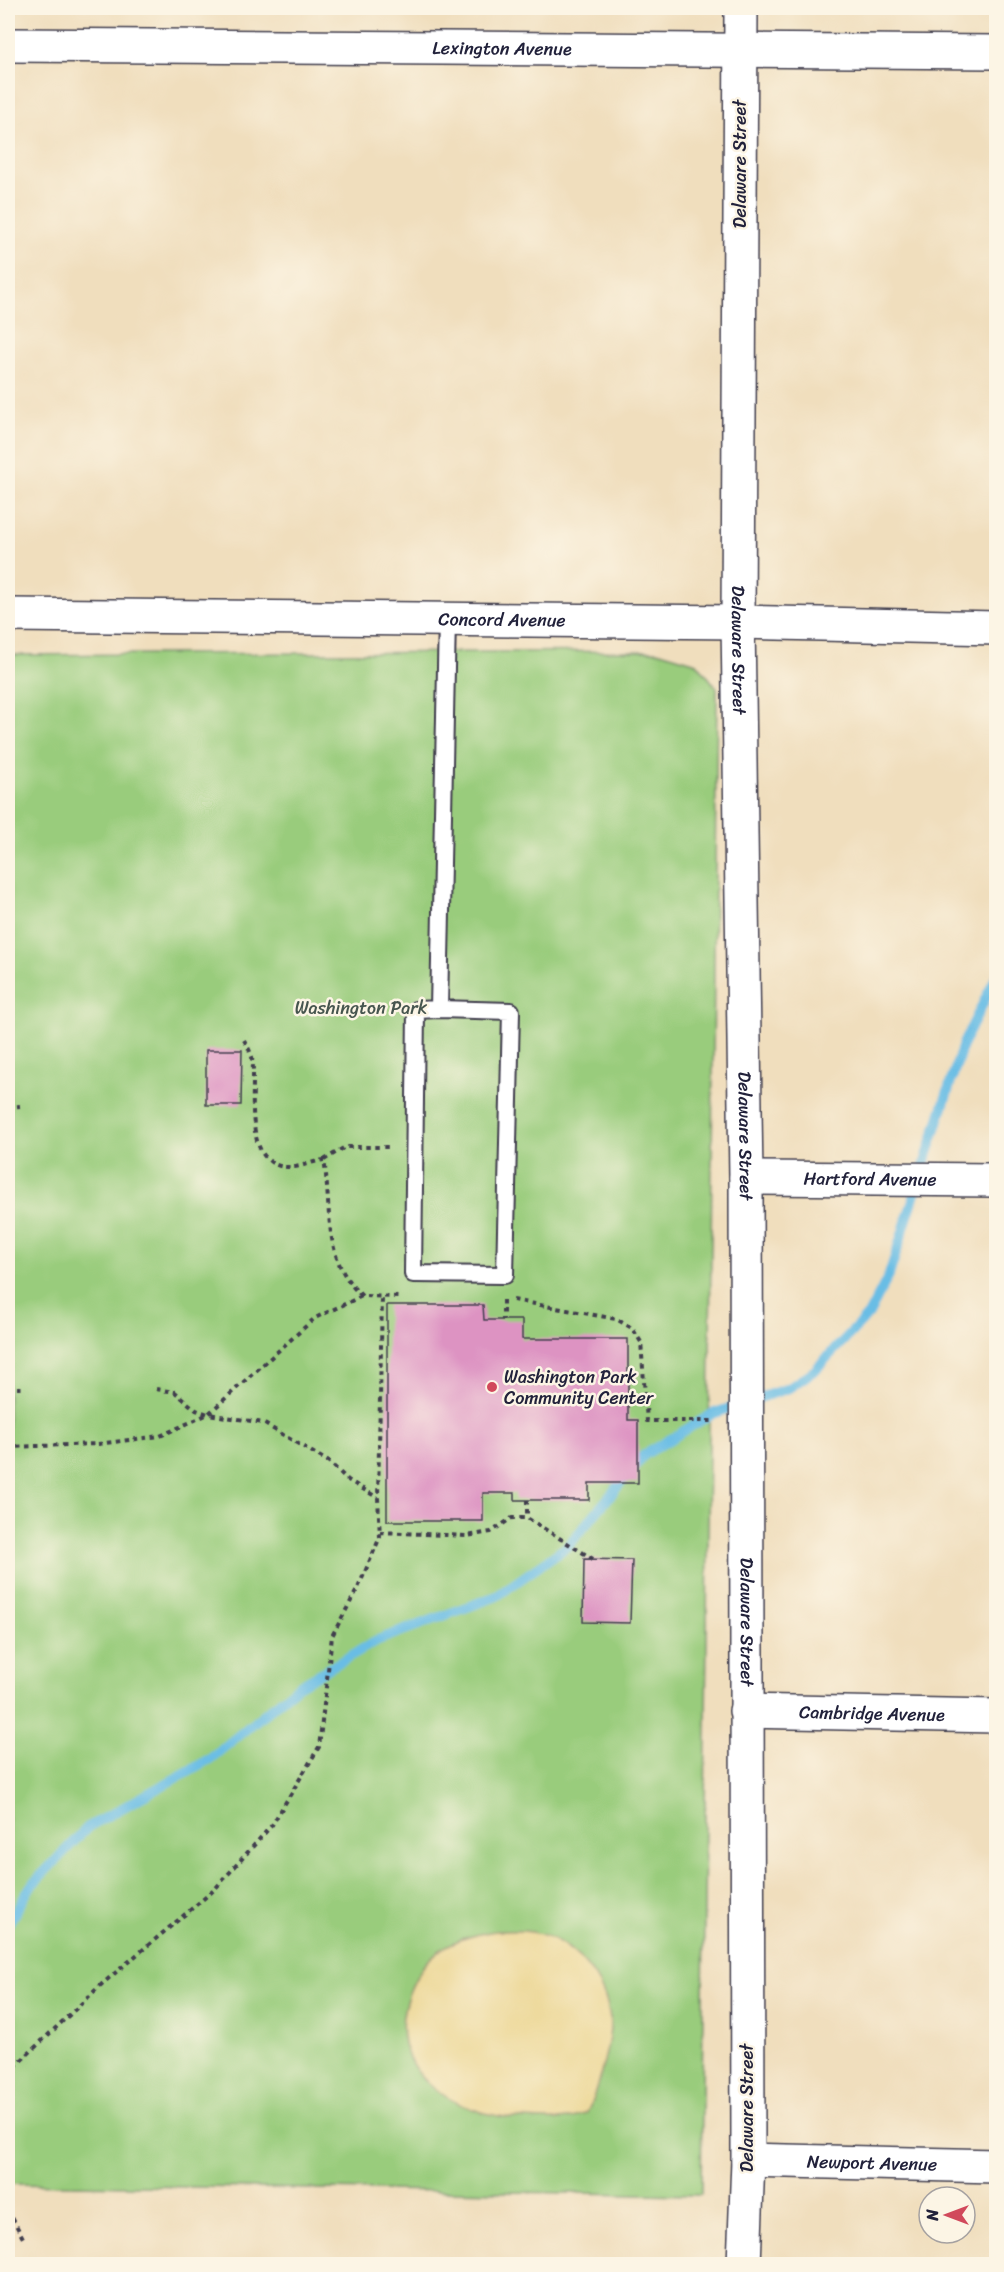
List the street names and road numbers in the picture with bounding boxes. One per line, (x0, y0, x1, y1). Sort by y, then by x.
street label: Lexington Avenue (432, 32, 572, 65)
street label: Delaware Street (724, 99, 756, 228)
street label: Delaware Street (722, 585, 755, 715)
street label: Concord Avenue (438, 603, 566, 636)
street label: Delaware Street (728, 1071, 762, 1201)
street label: Hartford Avenue (803, 1162, 937, 1196)
street label: Delaware Street (731, 1557, 763, 1687)
street label: Cambridge Avenue (799, 1696, 945, 1731)
street label: Delaware Street (731, 2043, 763, 2172)
street label: Newport Avenue (806, 2145, 938, 2181)

